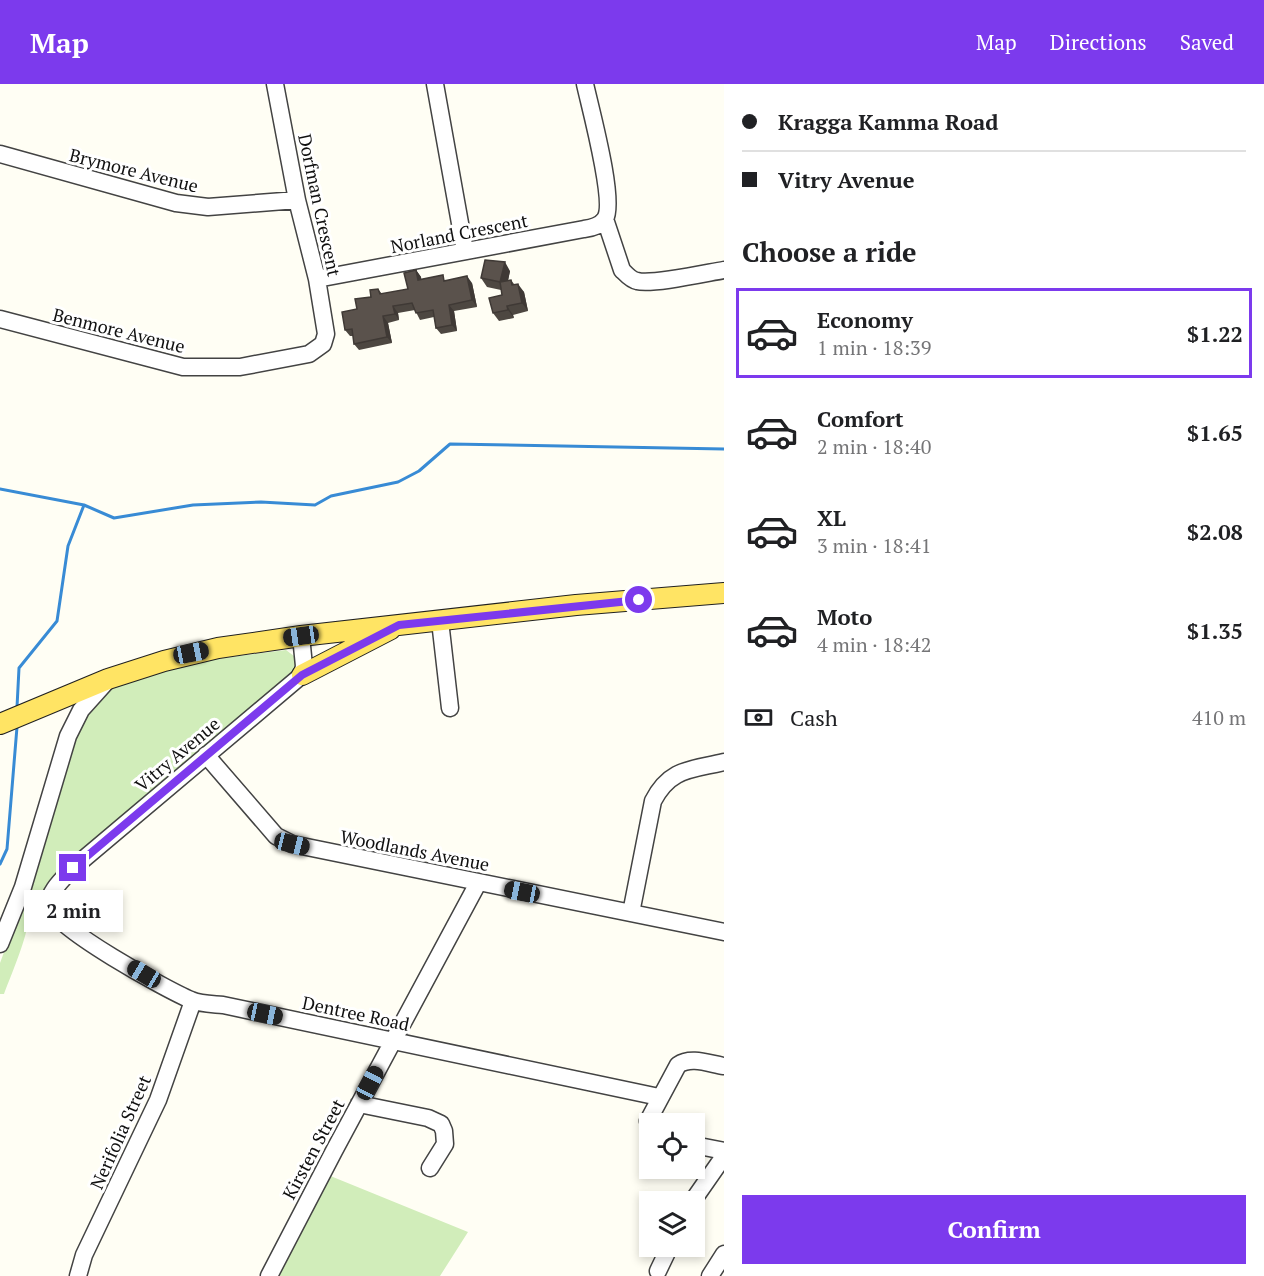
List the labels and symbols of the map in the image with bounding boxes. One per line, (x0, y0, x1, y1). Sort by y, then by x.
street label: Dorfman Crescent (293, 131, 347, 279)
street label: Brymore Avenue (67, 142, 201, 198)
street label: Norland Crescent (388, 208, 530, 258)
street label: Benmore Avenue (50, 302, 188, 358)
route start (625, 586, 652, 613)
car (282, 625, 320, 647)
car (172, 641, 210, 665)
street label: Vitry Avenue (130, 711, 224, 797)
street label: Woodlands Avenue (338, 824, 492, 876)
car (272, 831, 312, 857)
route end (59, 854, 86, 881)
car (503, 880, 541, 904)
callout: 2 min (23, 889, 122, 931)
car (124, 957, 164, 991)
street label: Dentree Road (300, 990, 412, 1036)
car (246, 1001, 284, 1027)
car (354, 1063, 386, 1103)
street label: Nerifolia Street (84, 1071, 156, 1193)
street label: Kirsten Street (276, 1094, 350, 1203)

